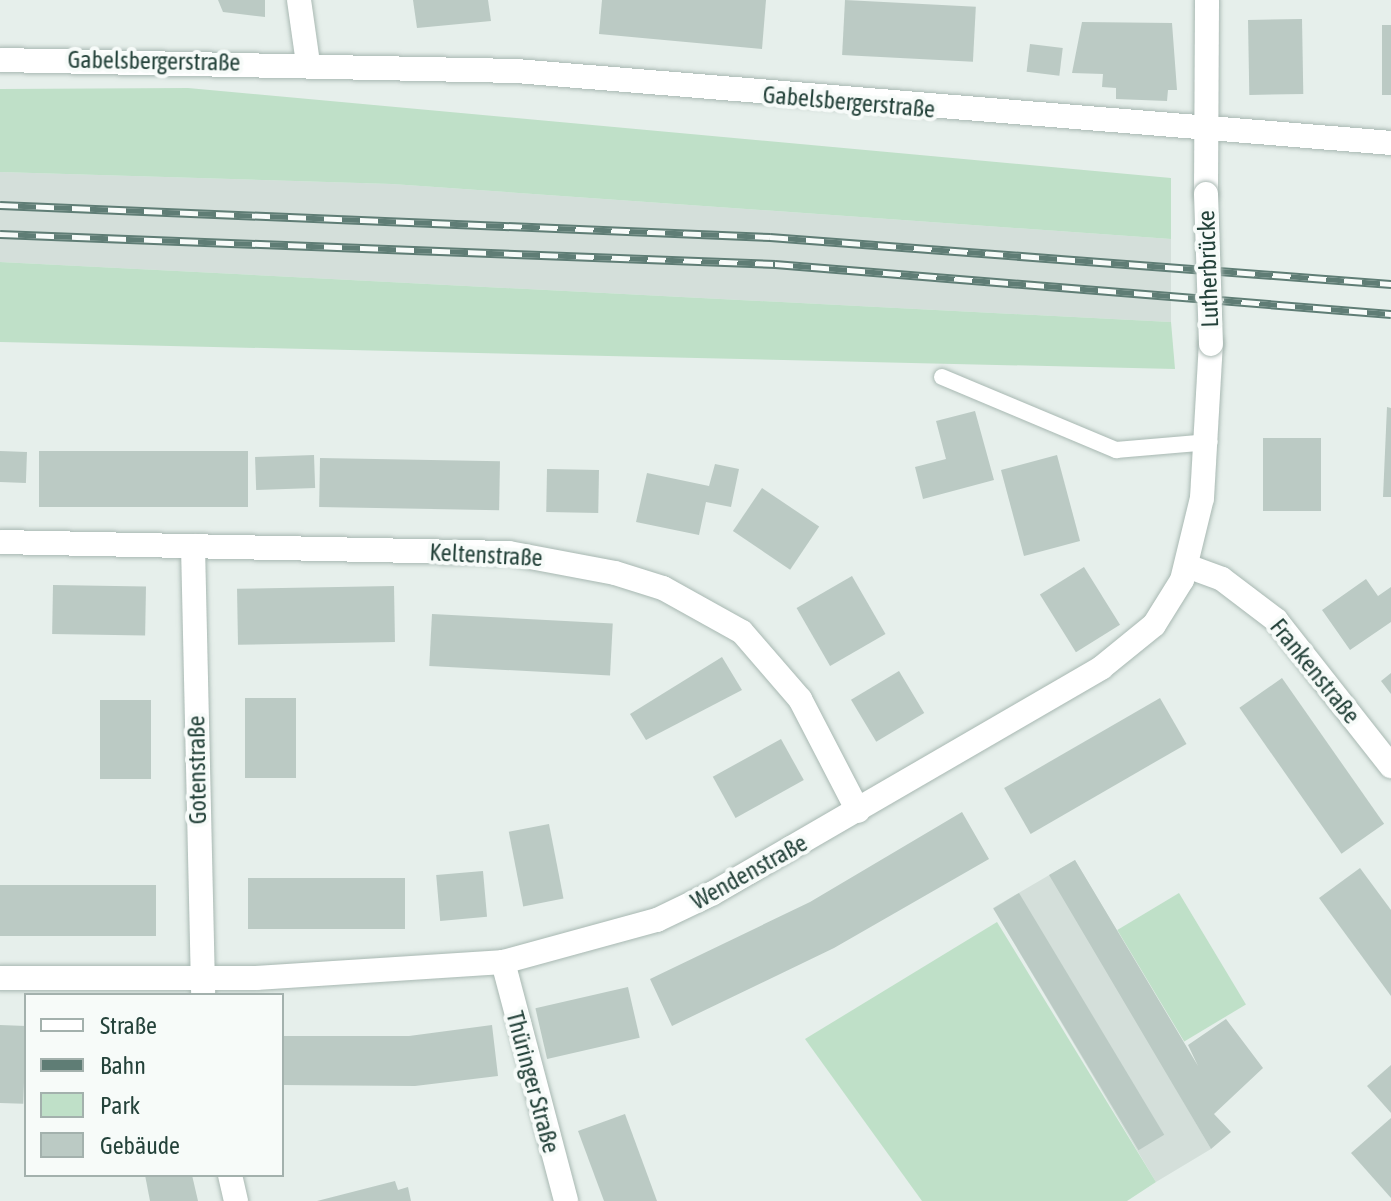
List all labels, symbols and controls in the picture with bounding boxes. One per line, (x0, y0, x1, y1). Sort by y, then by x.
street label: Gabelsbergerstraße (67, 45, 241, 77)
street label: Gabelsbergerstraße (762, 80, 936, 124)
street label: Lutherbrücke (1192, 210, 1224, 328)
street label: Keltenstraße (429, 538, 543, 572)
street label: Frankenstraße (1264, 613, 1366, 729)
street label: Gotenstraße (182, 715, 212, 825)
street label: Wendenstraße (686, 828, 812, 916)
legend (24, 993, 284, 1177)
street label: Thüringer Straße (500, 1008, 566, 1156)
text: Straße (100, 1012, 157, 1039)
text: Bahn (100, 1052, 146, 1079)
text: Park (100, 1092, 140, 1119)
text: Gebäude (100, 1132, 180, 1159)

